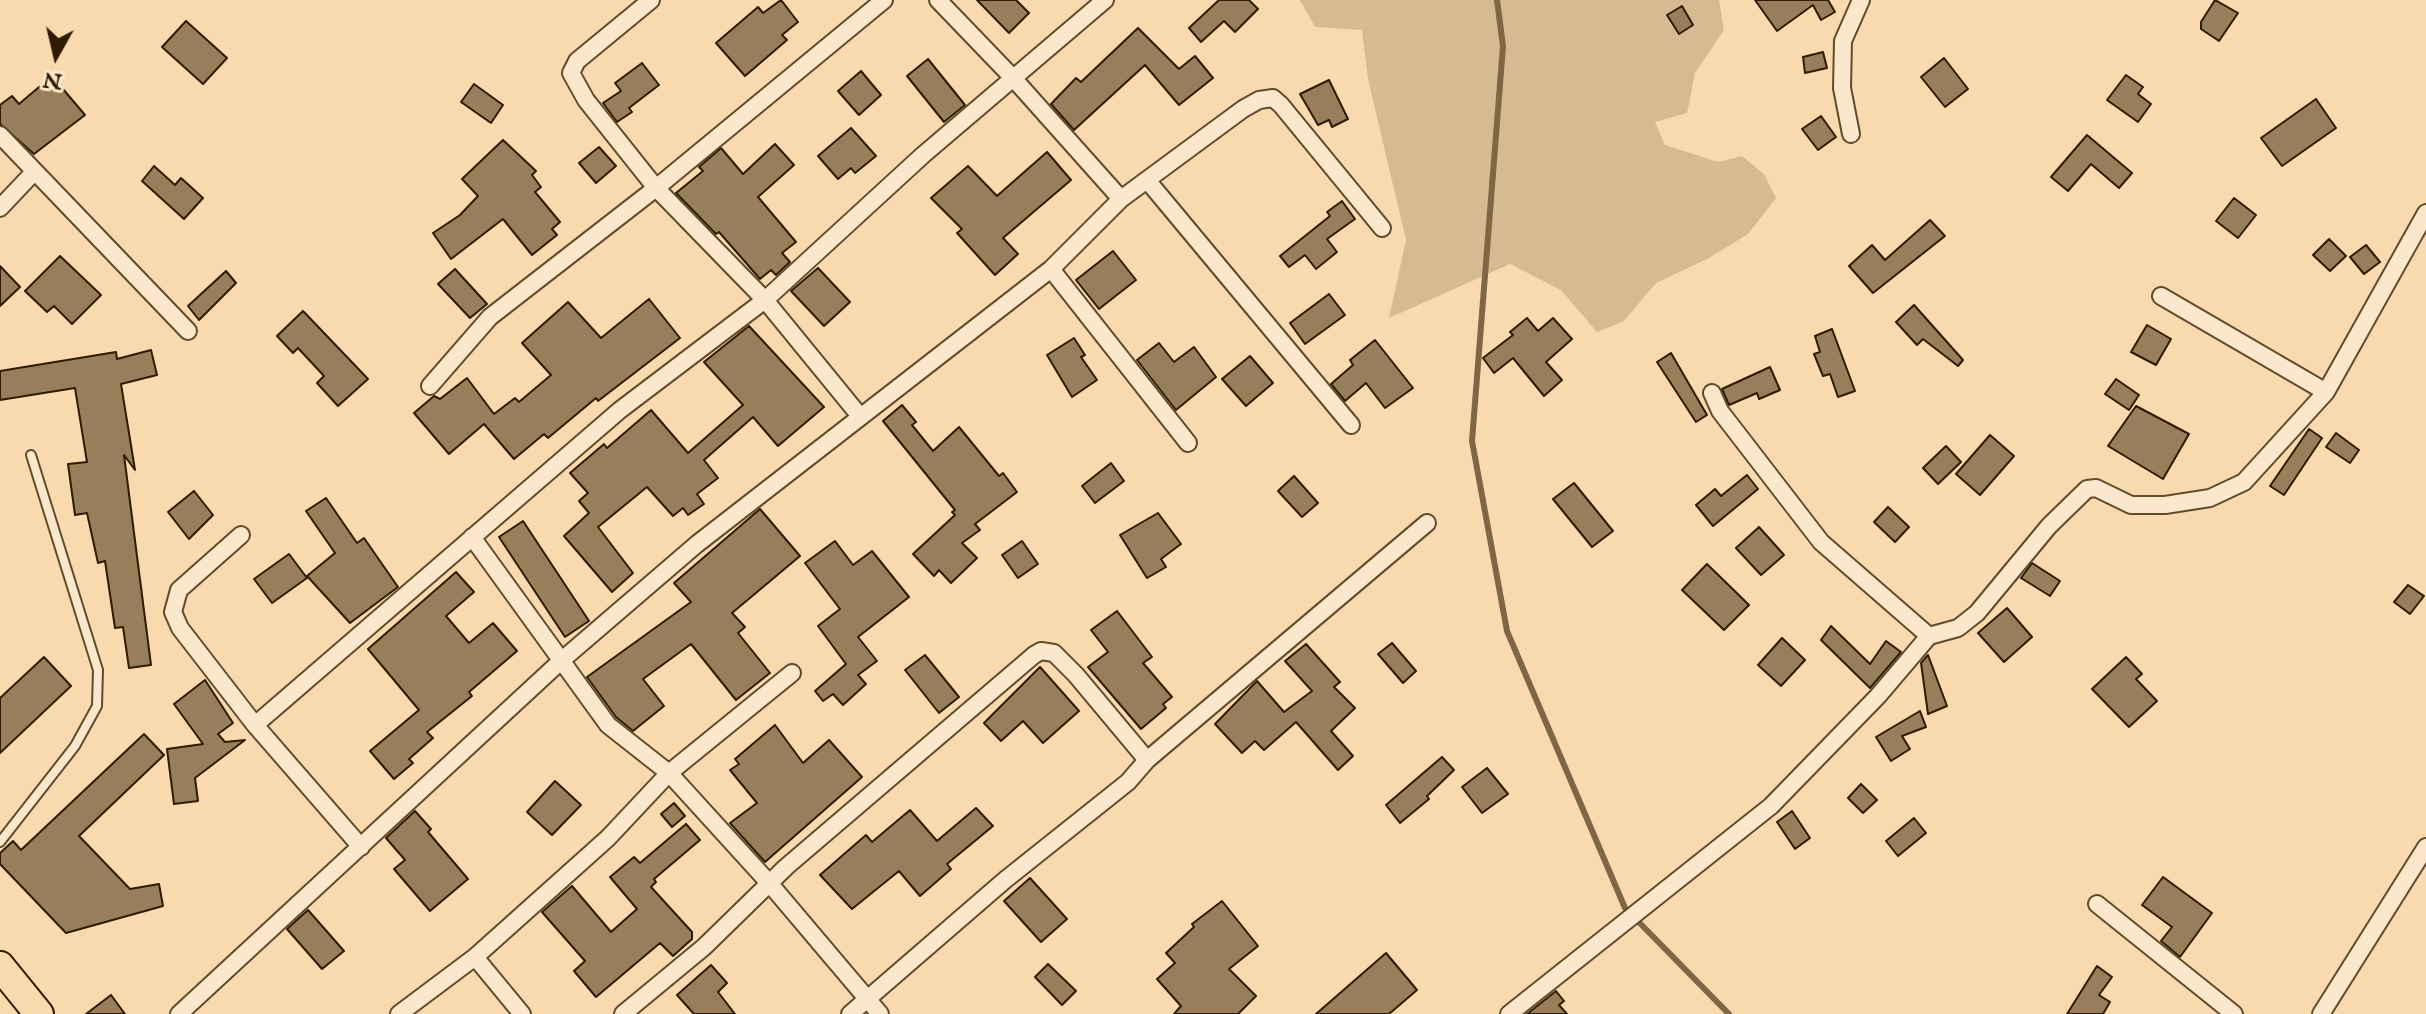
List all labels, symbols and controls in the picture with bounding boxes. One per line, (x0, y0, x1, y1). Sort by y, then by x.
north arrow (16, 16, 96, 96)
text: N (41, 65, 64, 95)

